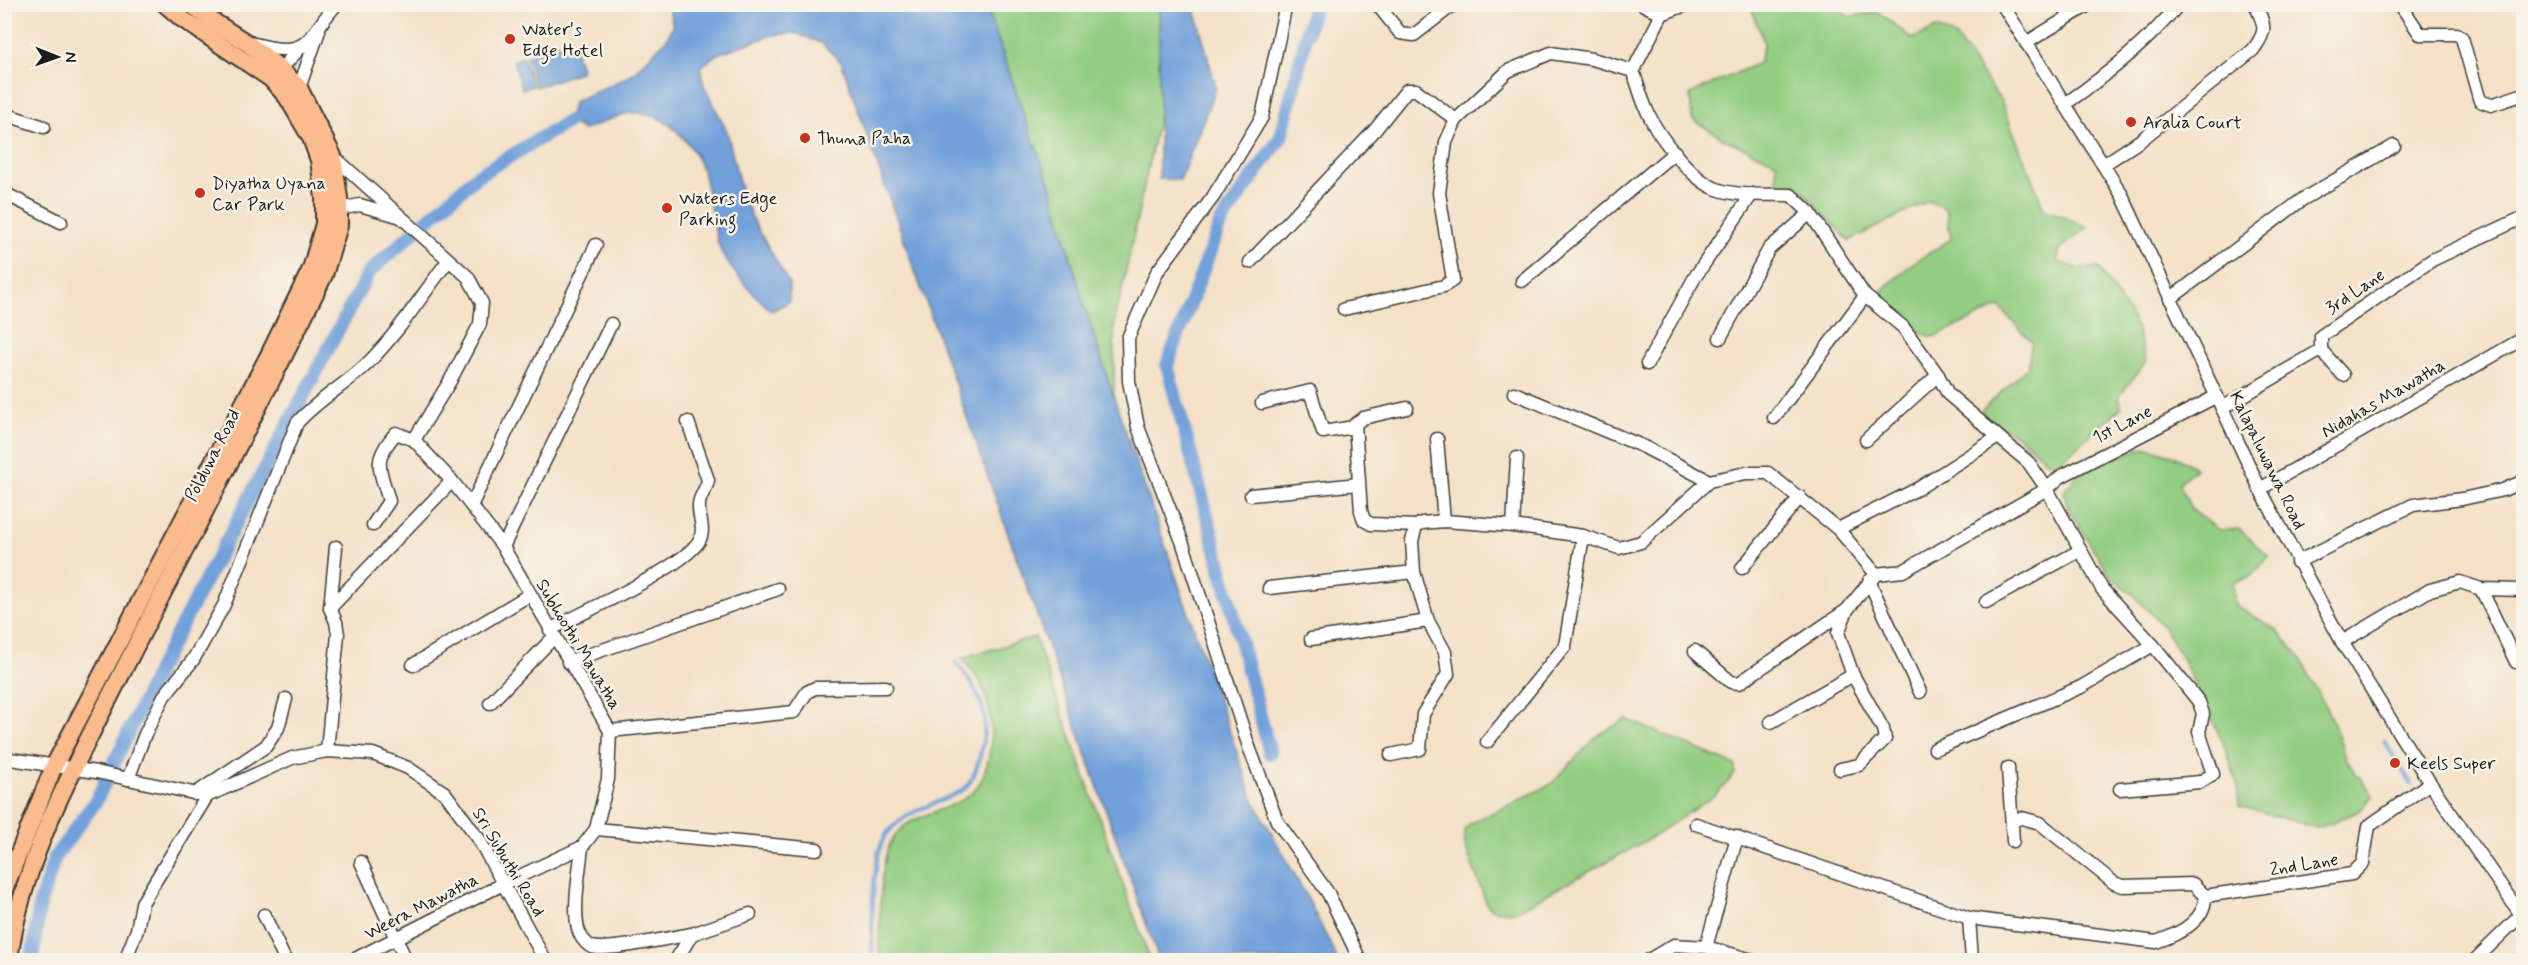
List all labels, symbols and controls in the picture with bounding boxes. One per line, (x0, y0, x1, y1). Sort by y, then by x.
place label: Water's Edge Hotel (522, 18, 603, 65)
north arrow (27, 27, 87, 87)
marker: Water's Edge Hotel (503, 32, 517, 46)
text: N (60, 52, 81, 63)
place label: Aralia Court (2143, 111, 2242, 135)
marker: Aralia Court (2124, 115, 2138, 129)
place label: Thuna Paha (817, 127, 911, 151)
marker: Thuna Paha (798, 131, 812, 145)
place label: Diyatha Uyana Car Park (212, 172, 326, 217)
marker: Diyatha Uyana Car Park (193, 186, 207, 200)
place label: Waters Edge Parking (679, 187, 778, 234)
marker: Waters Edge Parking (660, 201, 674, 215)
street label: 3rd Lane (2321, 263, 2390, 320)
street label: Nidahas Mawatha (2317, 354, 2450, 444)
street label: Kalapaluwawa Road (2223, 387, 2311, 534)
street label: 1st Lane (2089, 400, 2156, 450)
street label: Polduwa Road (179, 405, 246, 506)
street label: Subhoothi Mawatha (530, 575, 627, 714)
place label: Keels Super (2407, 752, 2496, 776)
marker: Keels Super (2388, 756, 2402, 770)
street label: Sri Subuthi Road (466, 803, 550, 922)
street label: 2nd Lane (2268, 848, 2340, 882)
street label: Weera Mawatha (360, 868, 482, 946)

